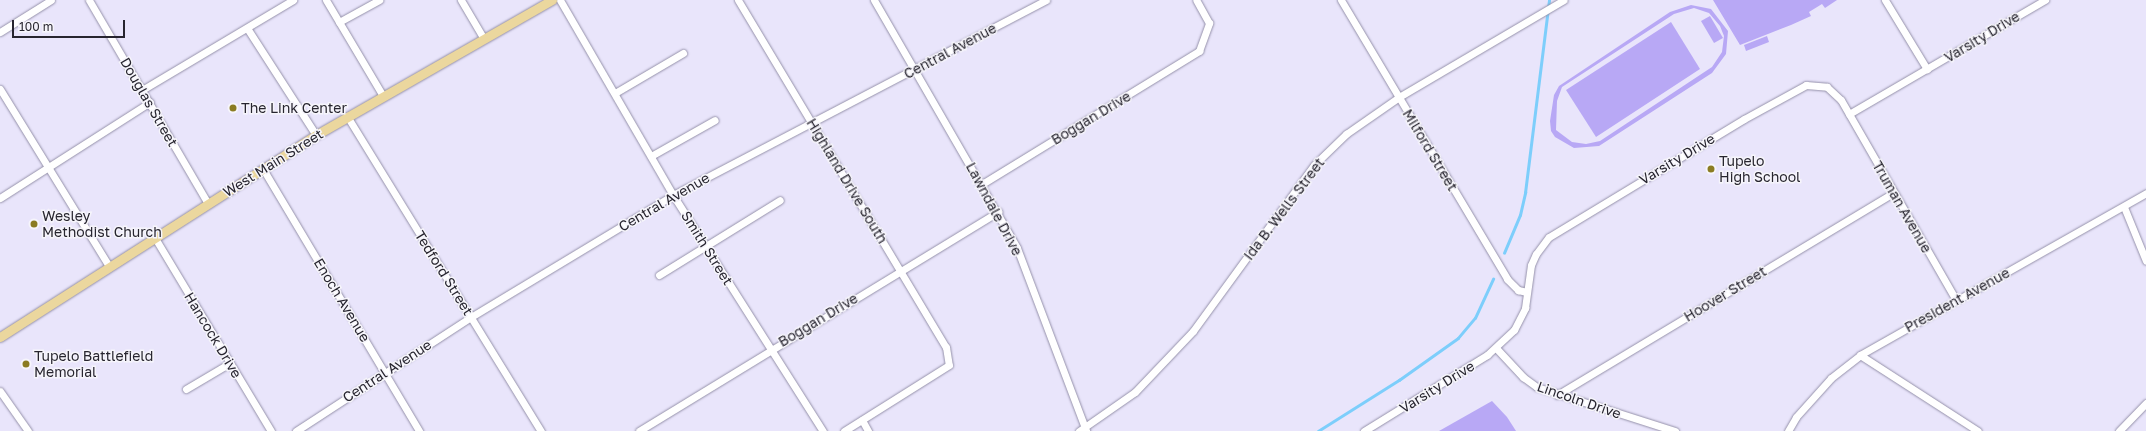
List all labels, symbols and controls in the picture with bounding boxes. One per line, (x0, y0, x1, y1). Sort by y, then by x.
street label: Varsity Drive (1941, 8, 2023, 66)
scale bar (14, 12, 127, 38)
text: 100 m (19, 19, 53, 34)
street label: Central Avenue (901, 20, 999, 82)
street label: Douglas Street (117, 54, 181, 150)
street label: Boggan Drive (1048, 88, 1134, 148)
place label: The Link Center (241, 100, 347, 116)
marker: The Link Center (228, 103, 238, 113)
street label: Milford Street (1399, 106, 1461, 194)
street label: Highland Drive South (803, 115, 891, 247)
street label: West Main Street (220, 125, 326, 201)
street label: Varsity Drive (1636, 130, 1718, 188)
place label: Tupelo High School (1719, 153, 1801, 186)
street label: Ida B. Wells Street (1240, 155, 1328, 263)
street label: Truman Avenue (1869, 158, 1935, 256)
street label: Lawndale Drive (962, 160, 1026, 258)
marker: Tupelo High School (1706, 164, 1716, 174)
street label: Central Avenue (615, 169, 713, 235)
place label: Wesley Methodist Church (42, 208, 162, 240)
street label: Smith Street (678, 208, 736, 288)
marker: Wesley Methodist Church (29, 219, 39, 229)
street label: Tedford Street (411, 228, 477, 318)
street label: Enoch Avenue (310, 255, 374, 345)
street label: Hoover Street (1681, 263, 1769, 325)
street label: President Avenue (1902, 264, 2012, 336)
street label: Hancock Drive (181, 289, 245, 381)
street label: Boggan Drive (775, 290, 861, 350)
street label: Central Avenue (340, 336, 434, 406)
place label: Tupelo Battlefield Memorial (34, 348, 153, 380)
street label: Varsity Drive (1397, 357, 1477, 417)
marker: Tupelo Battlefield Memorial (21, 359, 31, 369)
street label: Lincoln Drive (1535, 378, 1623, 422)

